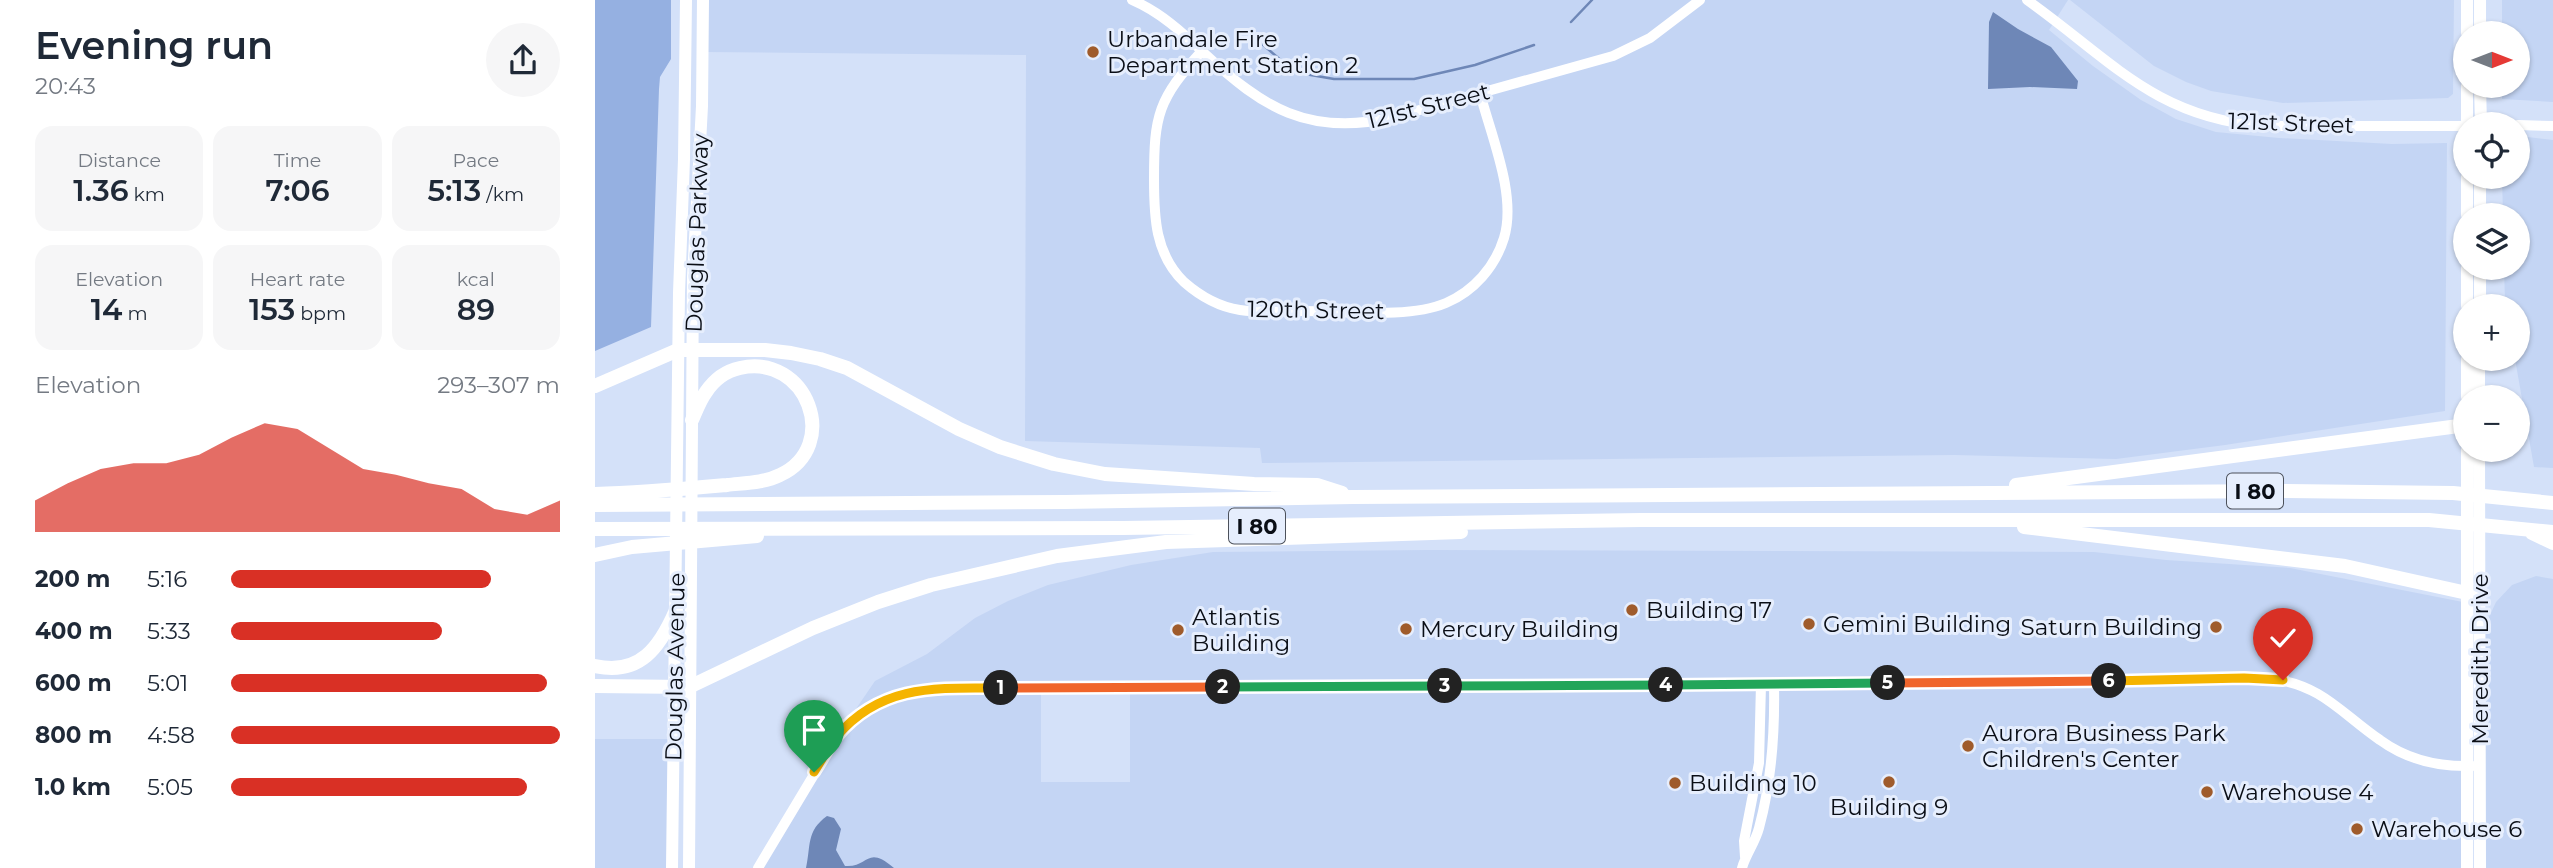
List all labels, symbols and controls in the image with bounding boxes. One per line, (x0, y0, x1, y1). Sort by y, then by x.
north arrow (2453, 21, 2531, 98)
map controls (2453, 21, 2530, 462)
text: Evening run (35, 22, 273, 69)
button: share (486, 23, 560, 97)
place label: Urbandale Fire Department Station 2 (1107, 25, 1358, 79)
marker: Urbandale Fire Department Station 2 (1085, 44, 1101, 60)
text: 20:43 (35, 72, 96, 100)
street label: 121st Street (1364, 77, 1492, 135)
street label: 121st Street (2228, 107, 2354, 139)
button: locate (2453, 112, 2530, 189)
street label: Douglas Parkway (680, 133, 714, 333)
text: Distance (77, 149, 161, 172)
text: Time (274, 149, 321, 172)
text: Pace (453, 149, 499, 172)
text: 1.36 (73, 172, 129, 209)
text: 7:06 (266, 172, 329, 209)
text: 5:13 (428, 172, 481, 209)
text: km (129, 183, 165, 206)
text: /km (481, 183, 524, 206)
button: layers (2453, 203, 2530, 280)
text: Elevation (75, 268, 163, 291)
text: Heart rate (250, 268, 345, 291)
text: kcal (457, 268, 495, 291)
text: 14 (91, 291, 123, 328)
text: 153 (249, 291, 295, 328)
text: 89 (457, 291, 495, 328)
button: + (2453, 294, 2530, 371)
street label: 120th Street (1247, 295, 1385, 325)
text: m (123, 302, 148, 325)
text: bpm (295, 302, 346, 325)
text: Elevation (35, 371, 141, 399)
text: 293–307 m (437, 371, 560, 399)
button: − (2453, 385, 2530, 462)
road number: I 80 (2227, 474, 2283, 508)
road number: I 80 (1229, 508, 1285, 544)
text: 200 m (35, 565, 110, 593)
text: 5:16 (147, 565, 187, 593)
street label: Douglas Avenue (659, 573, 691, 761)
street label: Meredith Drive (2466, 573, 2494, 745)
place label: Building 17 (1646, 596, 1772, 624)
marker: Building 17 (1624, 602, 1640, 618)
place label: Atlantis Building (1192, 603, 1290, 657)
pin (2253, 608, 2313, 680)
place label: Gemini Building (1823, 610, 2011, 638)
place label: Saturn Building (2021, 613, 2202, 641)
place label: Mercury Building (1420, 615, 1619, 643)
marker: Gemini Building (1801, 616, 1817, 632)
text: 400 m (35, 617, 113, 645)
text: 5:33 (147, 617, 191, 645)
marker: Saturn Building (2208, 619, 2224, 635)
icon: check (2264, 619, 2302, 657)
marker: Mercury Building (1398, 621, 1414, 637)
marker: Atlantis Building (1170, 622, 1186, 638)
pin: 6 (2091, 664, 2127, 698)
pin: 5 (1871, 666, 1905, 700)
pin: 3 (1427, 668, 1463, 704)
pin: 4 (1649, 668, 1683, 702)
text: 600 m (35, 669, 112, 697)
text: 5:01 (147, 669, 188, 697)
text: 6 (2102, 669, 2115, 692)
pin: 1 (983, 670, 1019, 706)
pin: 2 (1205, 670, 1241, 704)
text: 5 (1882, 671, 1893, 694)
text: 4 (1659, 673, 1672, 696)
text: 3 (1439, 674, 1450, 697)
text: 2 (1217, 675, 1228, 698)
text: 1 (997, 676, 1004, 699)
pin (784, 700, 844, 772)
icon: arrive (795, 711, 833, 749)
place label: Aurora Business Park Children's Center (1982, 719, 2226, 773)
text: 800 m (35, 721, 112, 749)
text: 4:58 (147, 721, 195, 749)
marker: Aurora Business Park Children's Center (1960, 738, 1976, 754)
place label: Building 10 (1689, 769, 1817, 797)
text: 1.0 km (35, 773, 111, 801)
text: 5:05 (147, 773, 193, 801)
marker: Building 9 (1881, 774, 1897, 790)
marker: Building 10 (1667, 775, 1683, 791)
place label: Warehouse 4 (2221, 778, 2373, 806)
marker: Warehouse 4 (2199, 784, 2215, 800)
place label: Building 9 (1830, 793, 1948, 821)
place label: Warehouse 6 (2371, 815, 2522, 843)
marker: Warehouse 6 (2349, 821, 2365, 837)

